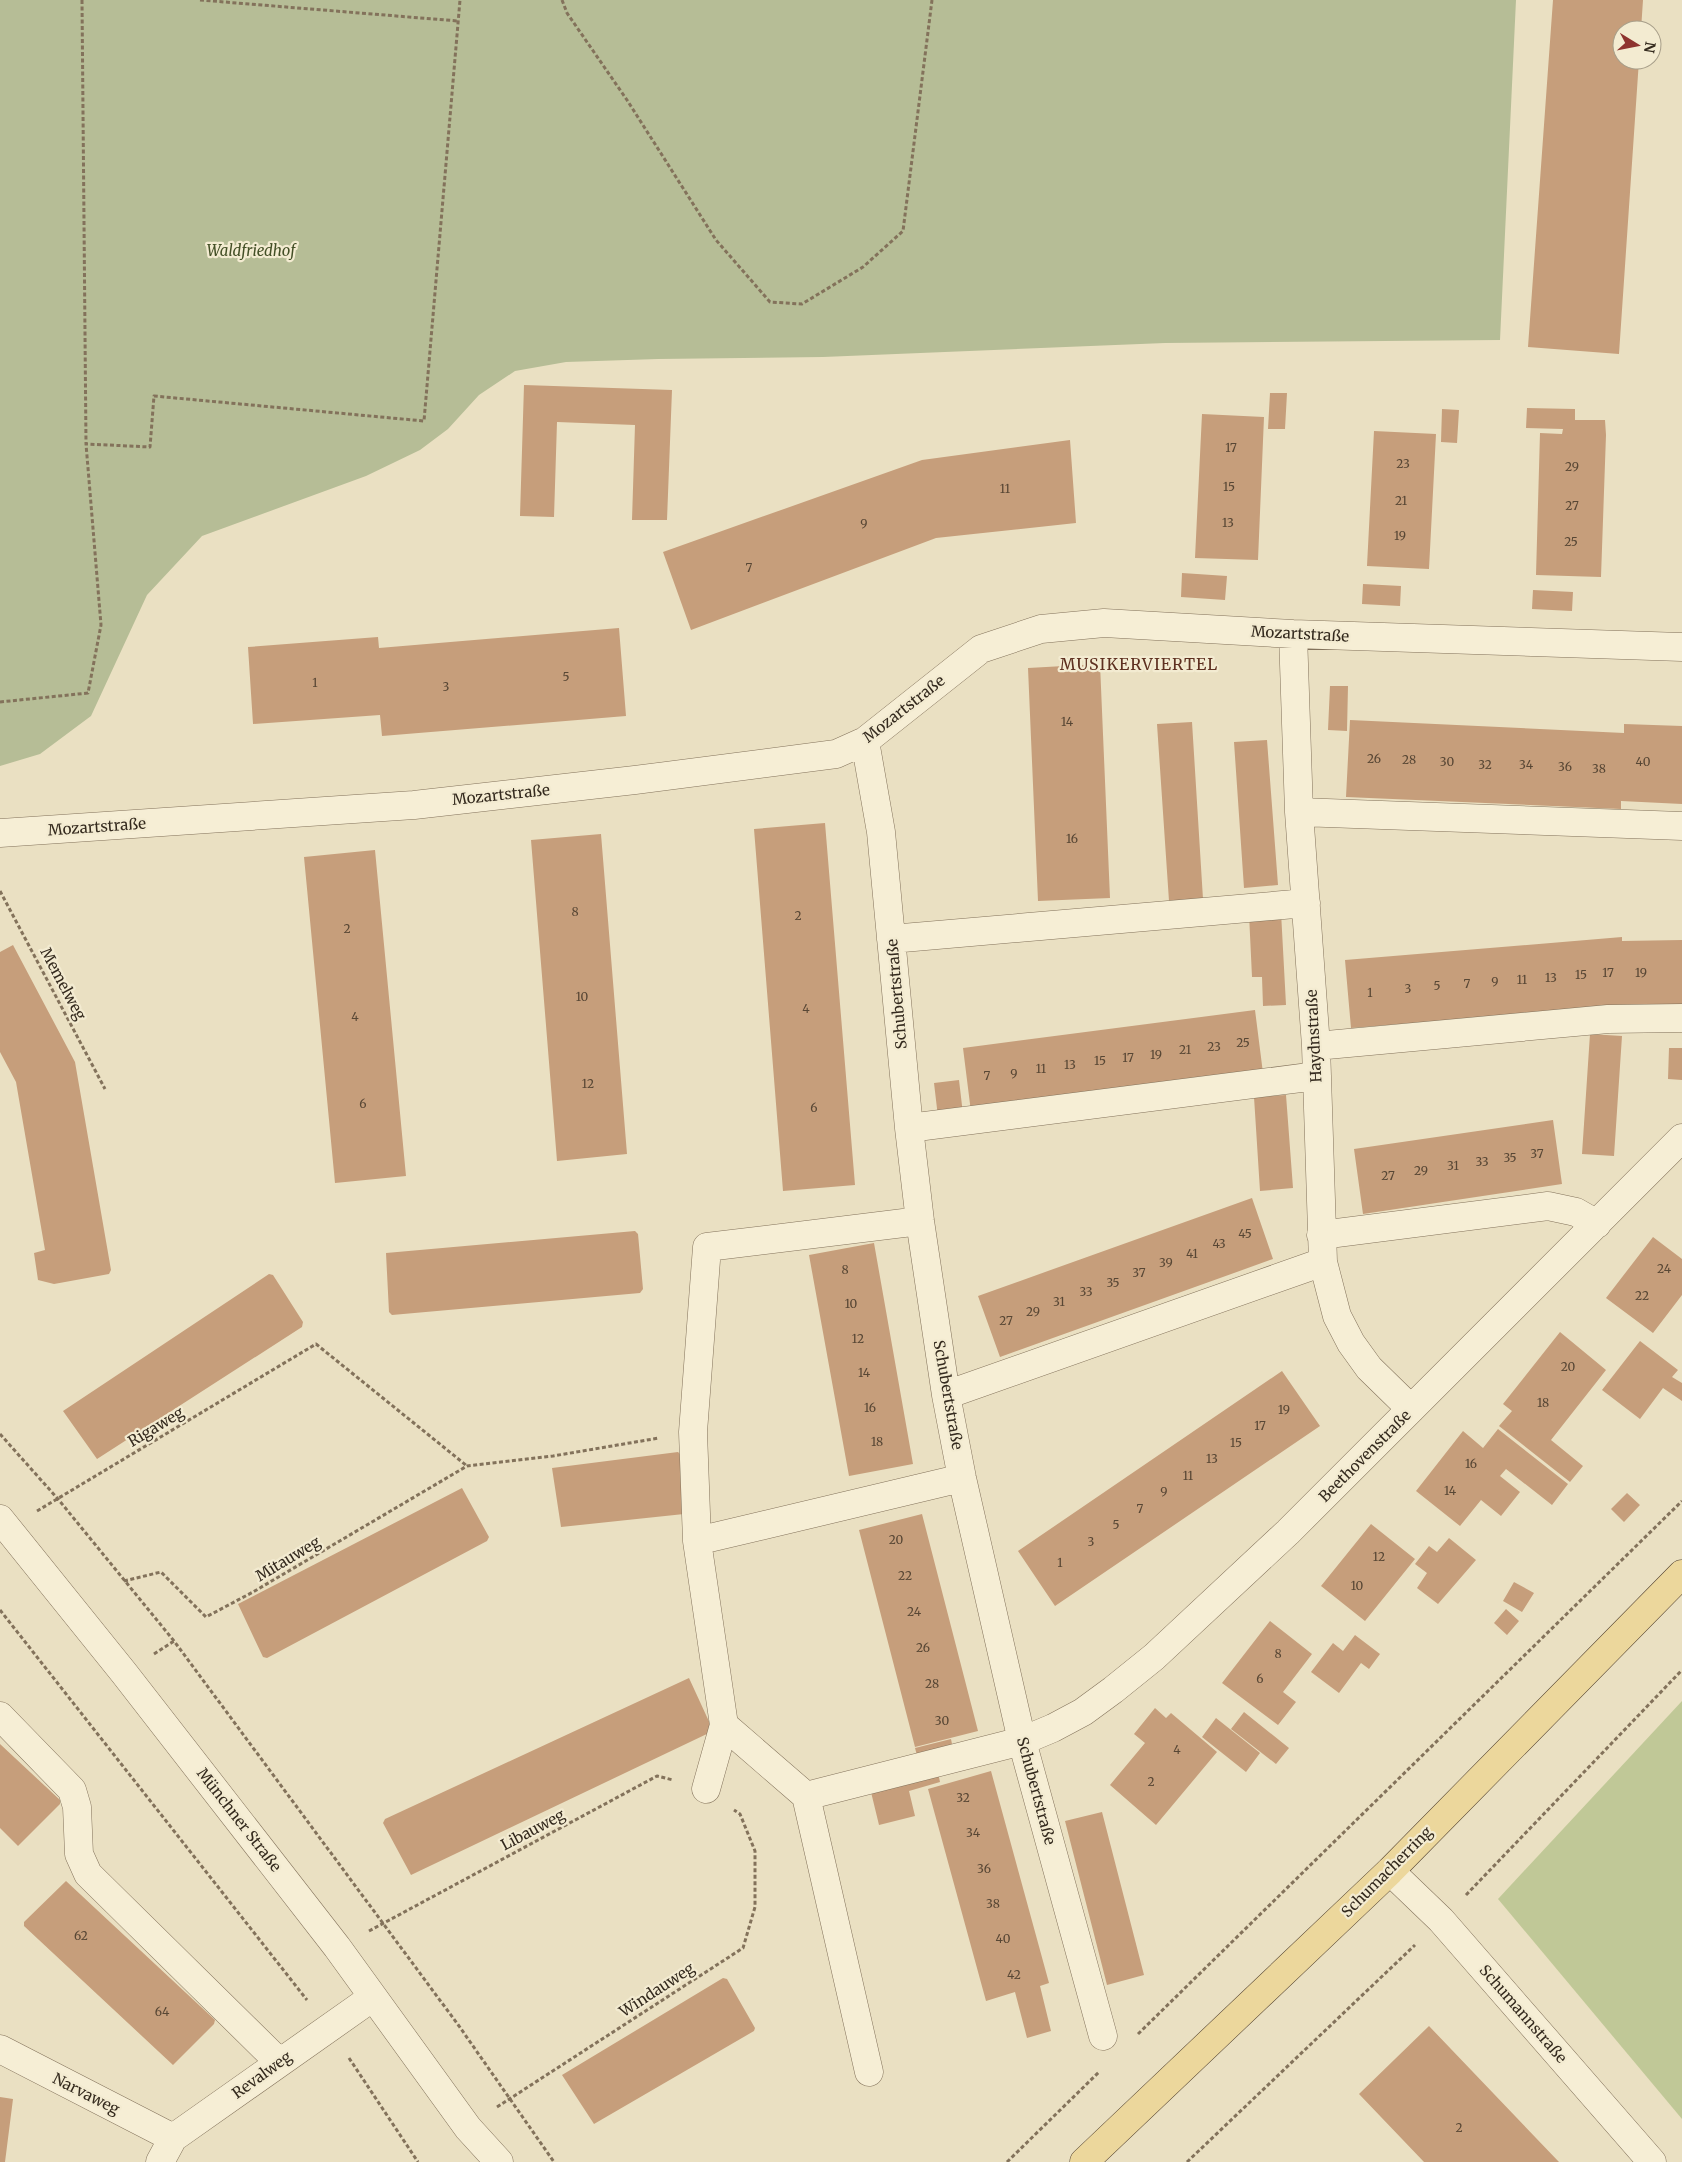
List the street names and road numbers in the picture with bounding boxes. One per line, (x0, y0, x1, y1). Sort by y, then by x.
street label: Mozartstraße (1250, 621, 1350, 646)
street label: Mozartstraße (859, 671, 948, 746)
street label: Mozartstraße (451, 780, 551, 809)
street label: Mozartstraße (47, 814, 147, 839)
street label: Schubertstraße (882, 938, 911, 1050)
street label: Memelweg (36, 944, 90, 1023)
street label: Haydnstraße (1302, 989, 1325, 1083)
street label: Schubertstraße (930, 1339, 967, 1451)
street label: Rigaweg (124, 1403, 187, 1451)
street label: Beethovenstraße (1315, 1405, 1415, 1506)
street label: Mitauweg (252, 1532, 324, 1585)
street label: Schubertstraße (1013, 1735, 1060, 1847)
street label: Münchner Straße (193, 1764, 286, 1875)
street label: Libauweg (498, 1805, 568, 1854)
street label: Schumacherring (1337, 1822, 1436, 1921)
street label: Windauweg (615, 1958, 698, 2021)
street label: Schumannstraße (1476, 1961, 1571, 2067)
street label: Revalweg (228, 2047, 295, 2103)
street label: Narvaweg (50, 2069, 123, 2118)

